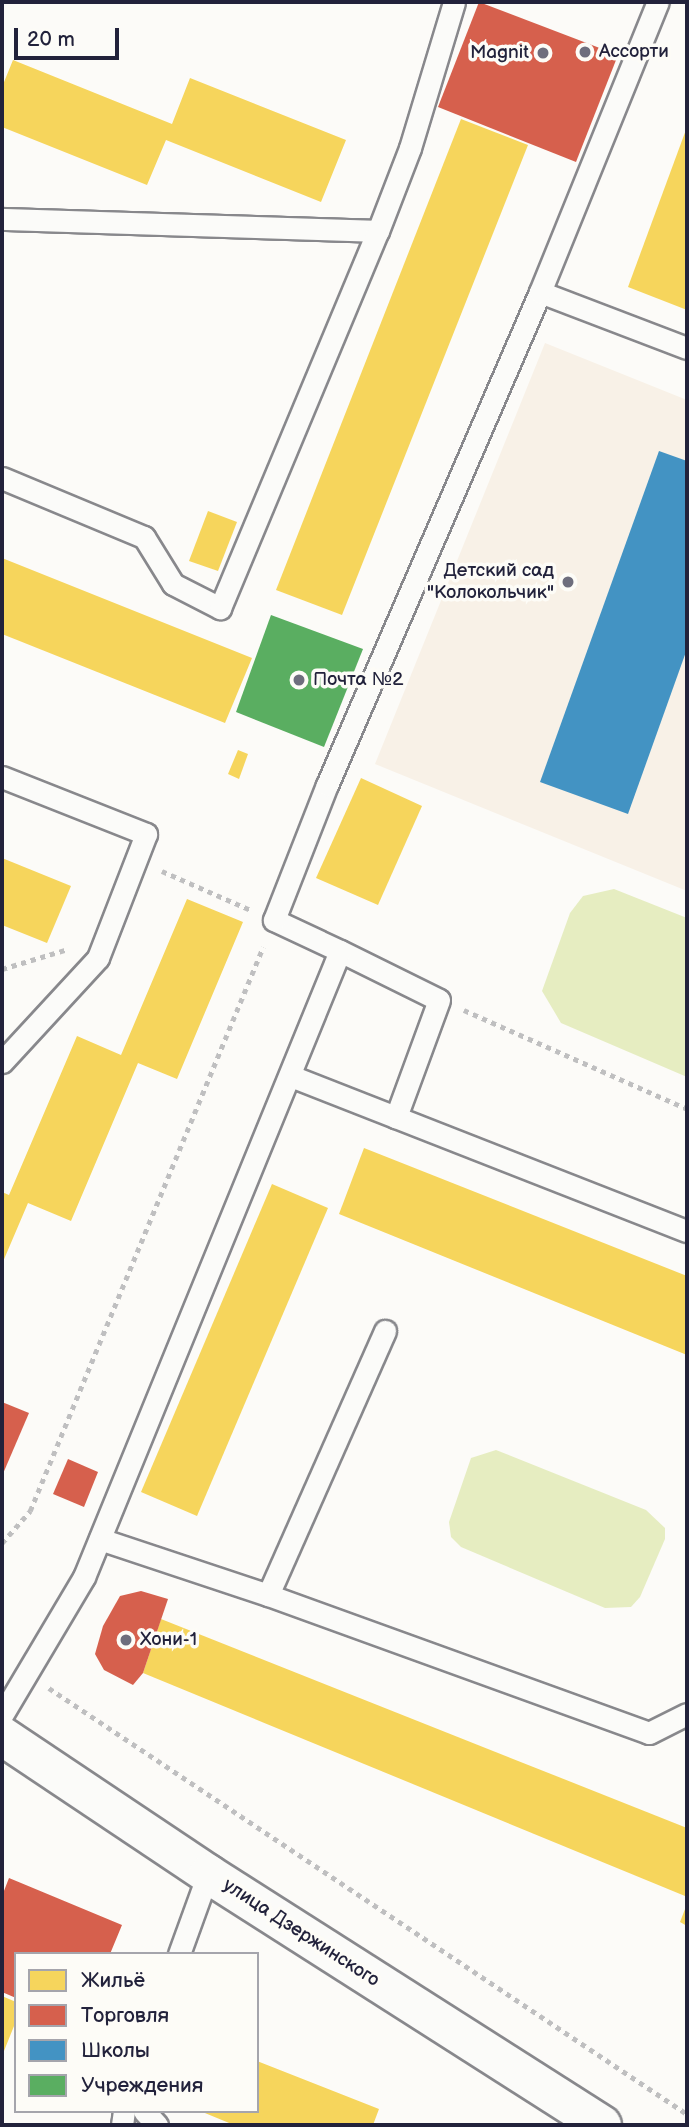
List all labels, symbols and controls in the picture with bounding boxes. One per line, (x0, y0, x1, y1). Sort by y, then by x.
scale bar (18, 14, 122, 58)
text: 20 m (27, 27, 75, 52)
place label: Ассорти (599, 41, 669, 63)
place label: Magnit (470, 42, 529, 64)
marker: Ассорти (577, 44, 593, 60)
marker: Magnit (535, 45, 551, 61)
place label: Детский сад "Колокольчик" (427, 560, 554, 604)
marker: Детский сад "Колокольчик" (560, 574, 576, 590)
place label: Почта №2 (313, 669, 403, 691)
marker: Почта №2 (291, 672, 307, 688)
place label: Хони-1 (140, 1629, 197, 1651)
marker: Хони-1 (118, 1632, 134, 1648)
street label: улица Дзержинского (219, 1874, 383, 1992)
legend (14, 1952, 259, 2113)
text: Жильё (81, 1968, 145, 1993)
text: Торговля (81, 2003, 169, 2028)
text: Школы (81, 2038, 150, 2063)
text: Учреждения (81, 2073, 203, 2098)

